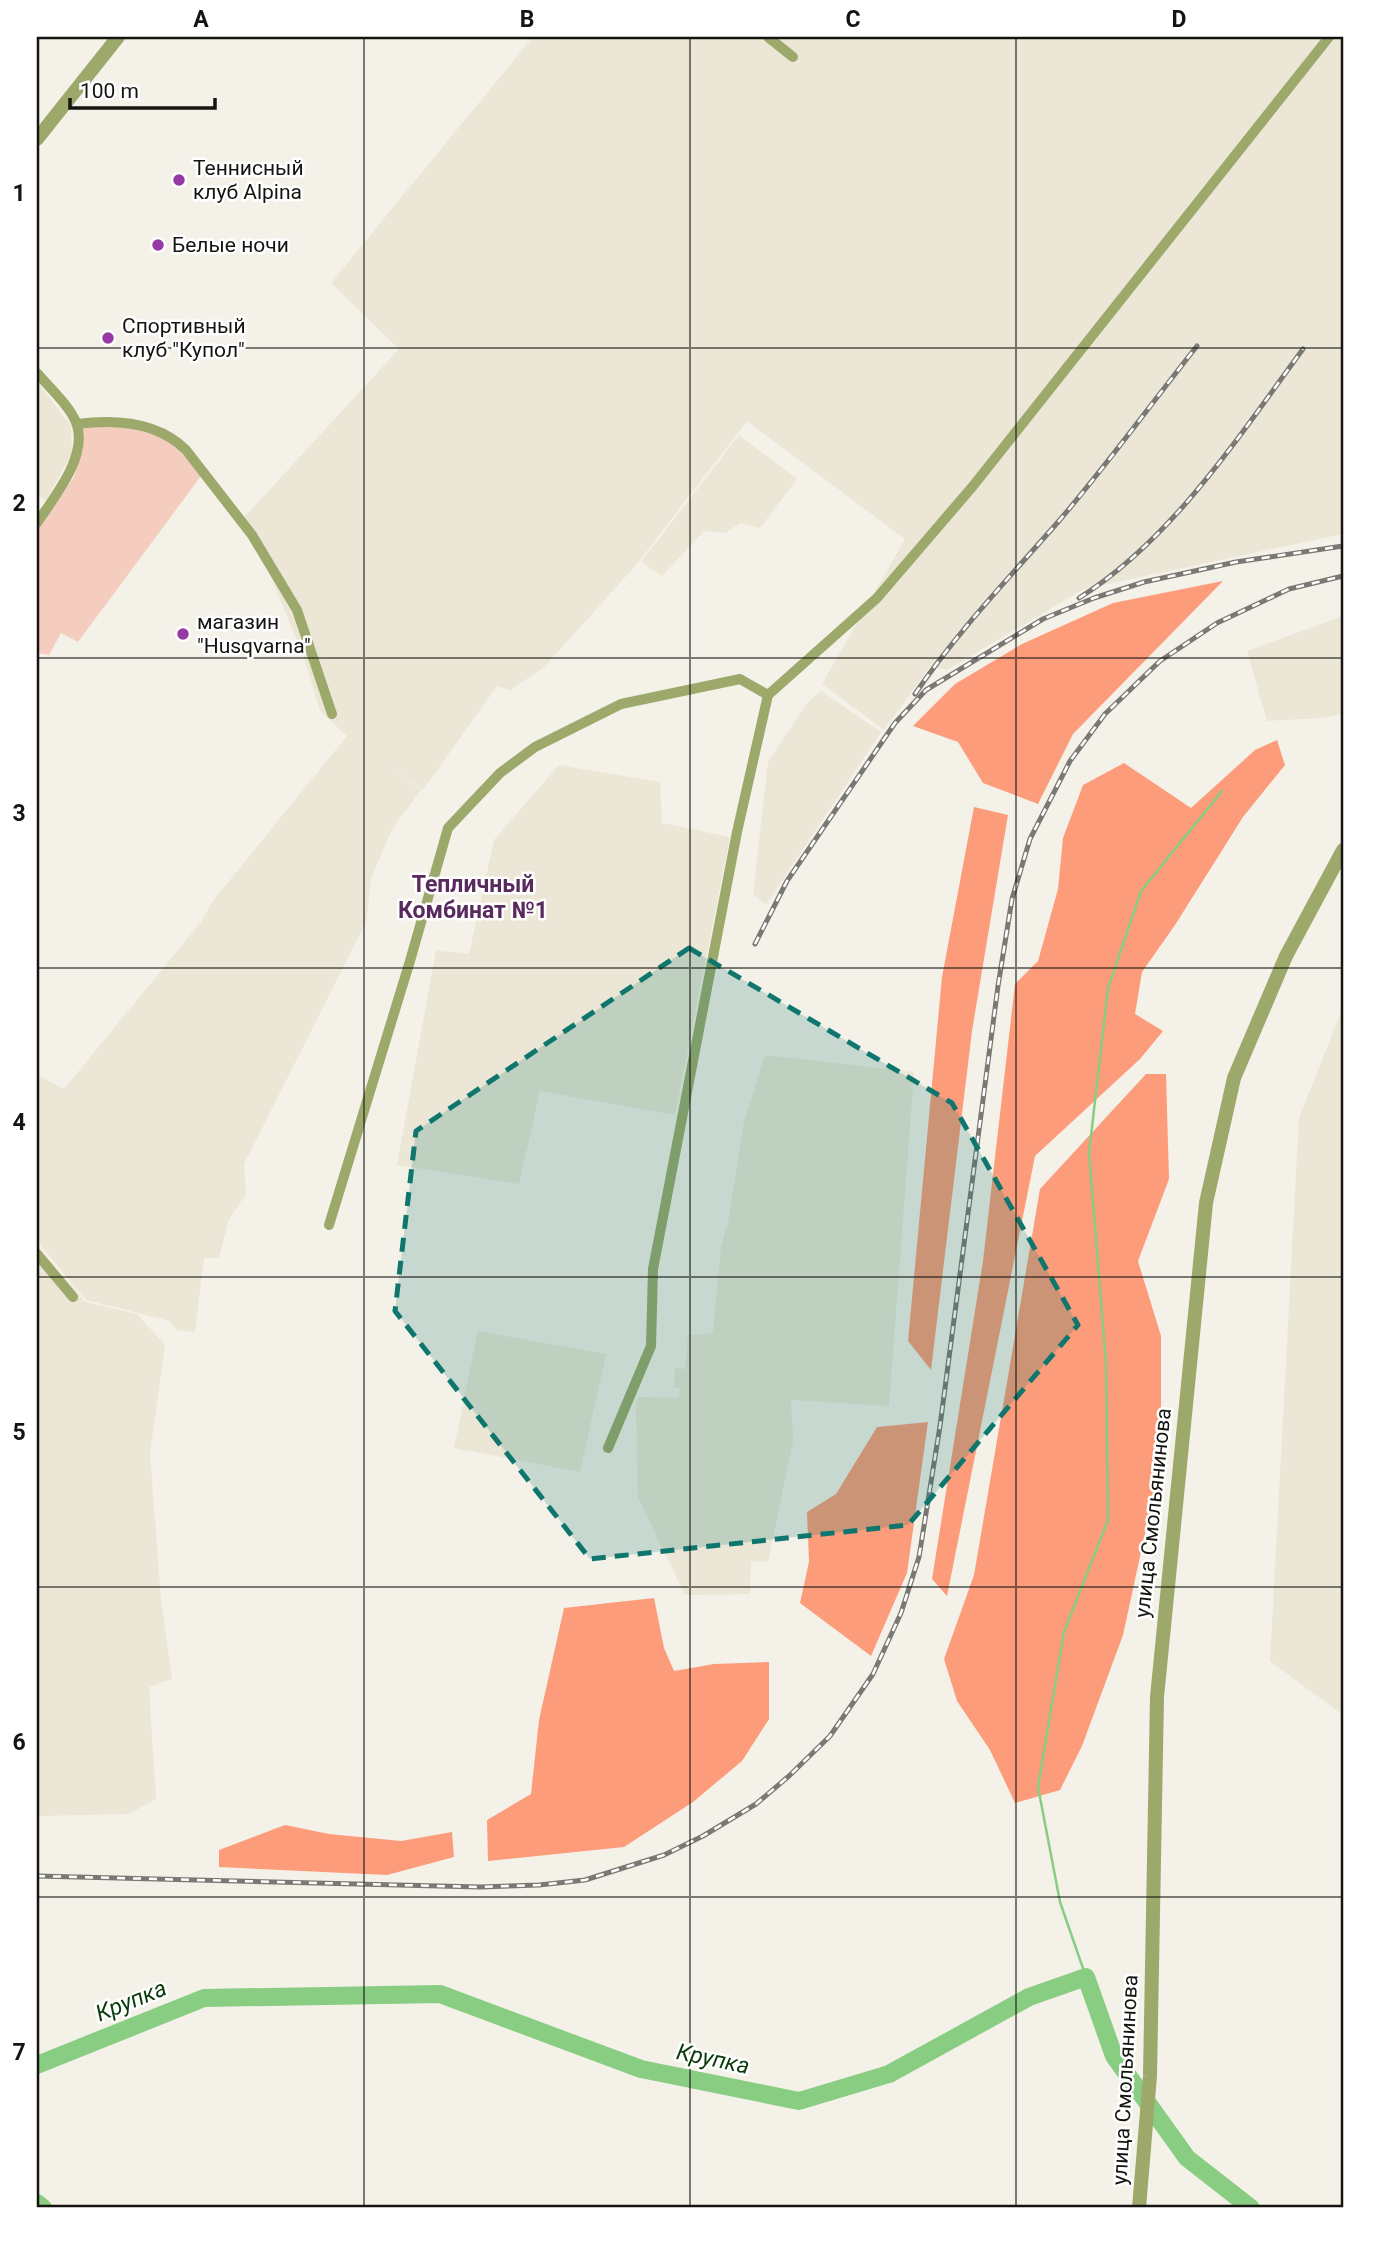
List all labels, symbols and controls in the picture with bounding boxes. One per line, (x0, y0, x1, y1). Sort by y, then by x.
text: A (193, 6, 209, 33)
text: B (520, 6, 534, 33)
text: C (845, 6, 861, 33)
text: D (1172, 6, 1186, 33)
scale bar (70, 66, 215, 110)
text: 100 m (80, 79, 139, 103)
place label: Теннисный клуб Alpina (193, 156, 304, 204)
marker: Теннисный клуб Alpina (171, 172, 187, 188)
text: 1 (12, 180, 26, 207)
place label: Белые ночи (172, 233, 289, 257)
marker: Белые ночи (150, 237, 166, 253)
place label: Спортивный клуб "Купол" (122, 314, 246, 362)
marker: Спортивный клуб "Купол" (100, 330, 116, 346)
text: 2 (12, 490, 26, 517)
place label: магазин "Husqvarna" (197, 610, 311, 658)
marker: магазин "Husqvarna" (175, 626, 191, 642)
text: 3 (12, 800, 26, 827)
district label: Тепличный Комбинат №1 (398, 871, 548, 924)
text: 4 (12, 1109, 26, 1136)
street label: улица Смольянинова (1130, 1407, 1176, 1619)
text: 5 (12, 1419, 26, 1446)
text: 6 (12, 1729, 26, 1756)
street label: улица Смольянинова (1108, 1974, 1142, 2186)
water label: Крупка (92, 1975, 170, 2027)
water label: Крупка (674, 2038, 752, 2080)
text: 7 (12, 2039, 26, 2066)

